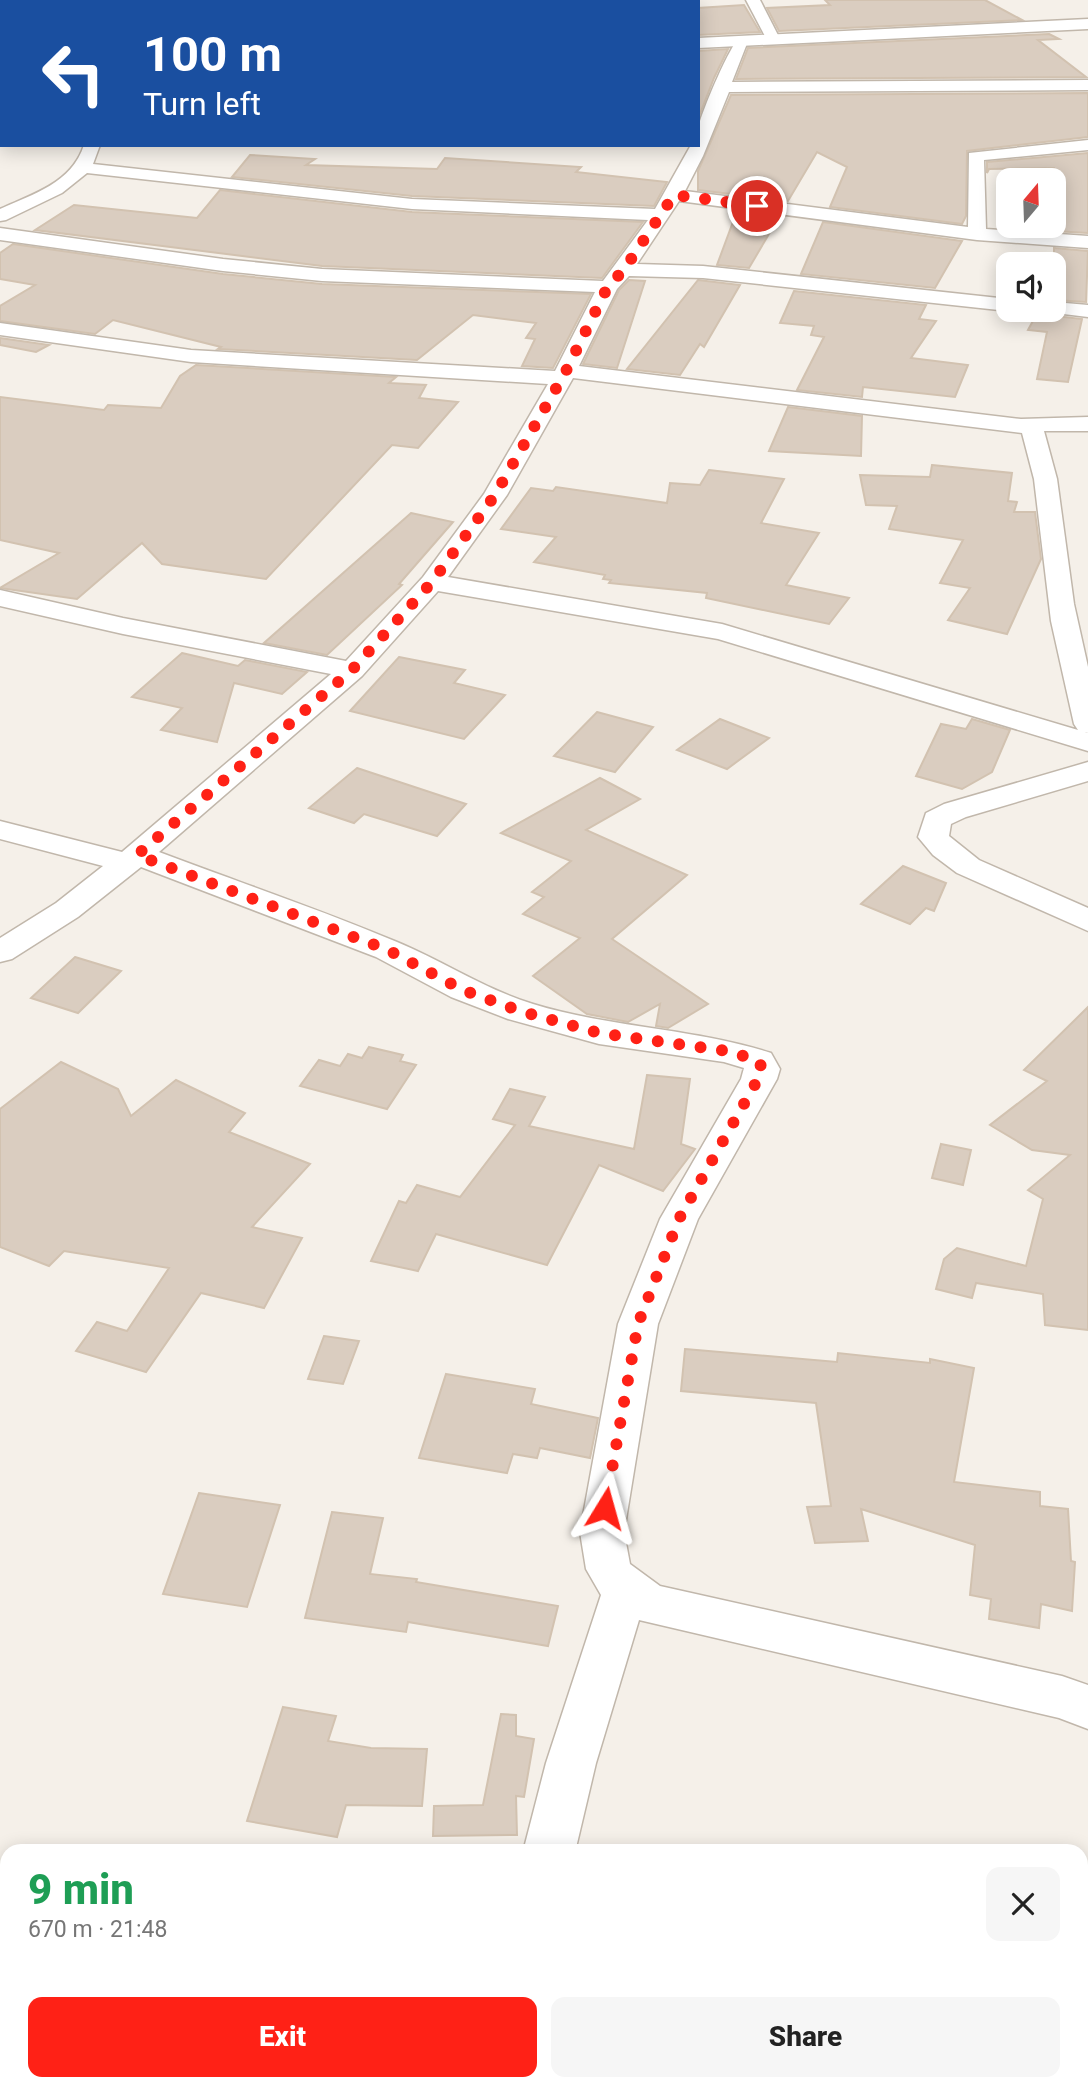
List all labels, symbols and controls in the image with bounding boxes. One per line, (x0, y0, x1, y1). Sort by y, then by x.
text: 100 m (143, 26, 282, 83)
icon: left (28, 28, 119, 119)
text: Turn left (143, 85, 261, 123)
north arrow (996, 168, 1066, 238)
map controls (996, 168, 1066, 322)
pin (727, 176, 787, 236)
icon: arrive (738, 187, 776, 225)
button: sound (996, 252, 1066, 322)
position arrow (568, 1471, 642, 1545)
text: 9 min (28, 1865, 134, 1914)
button: close (986, 1867, 1060, 1941)
text: 670 m · 21:48 (28, 1916, 167, 1943)
button: Exit (28, 1997, 537, 2077)
button: Share (551, 1997, 1060, 2077)

